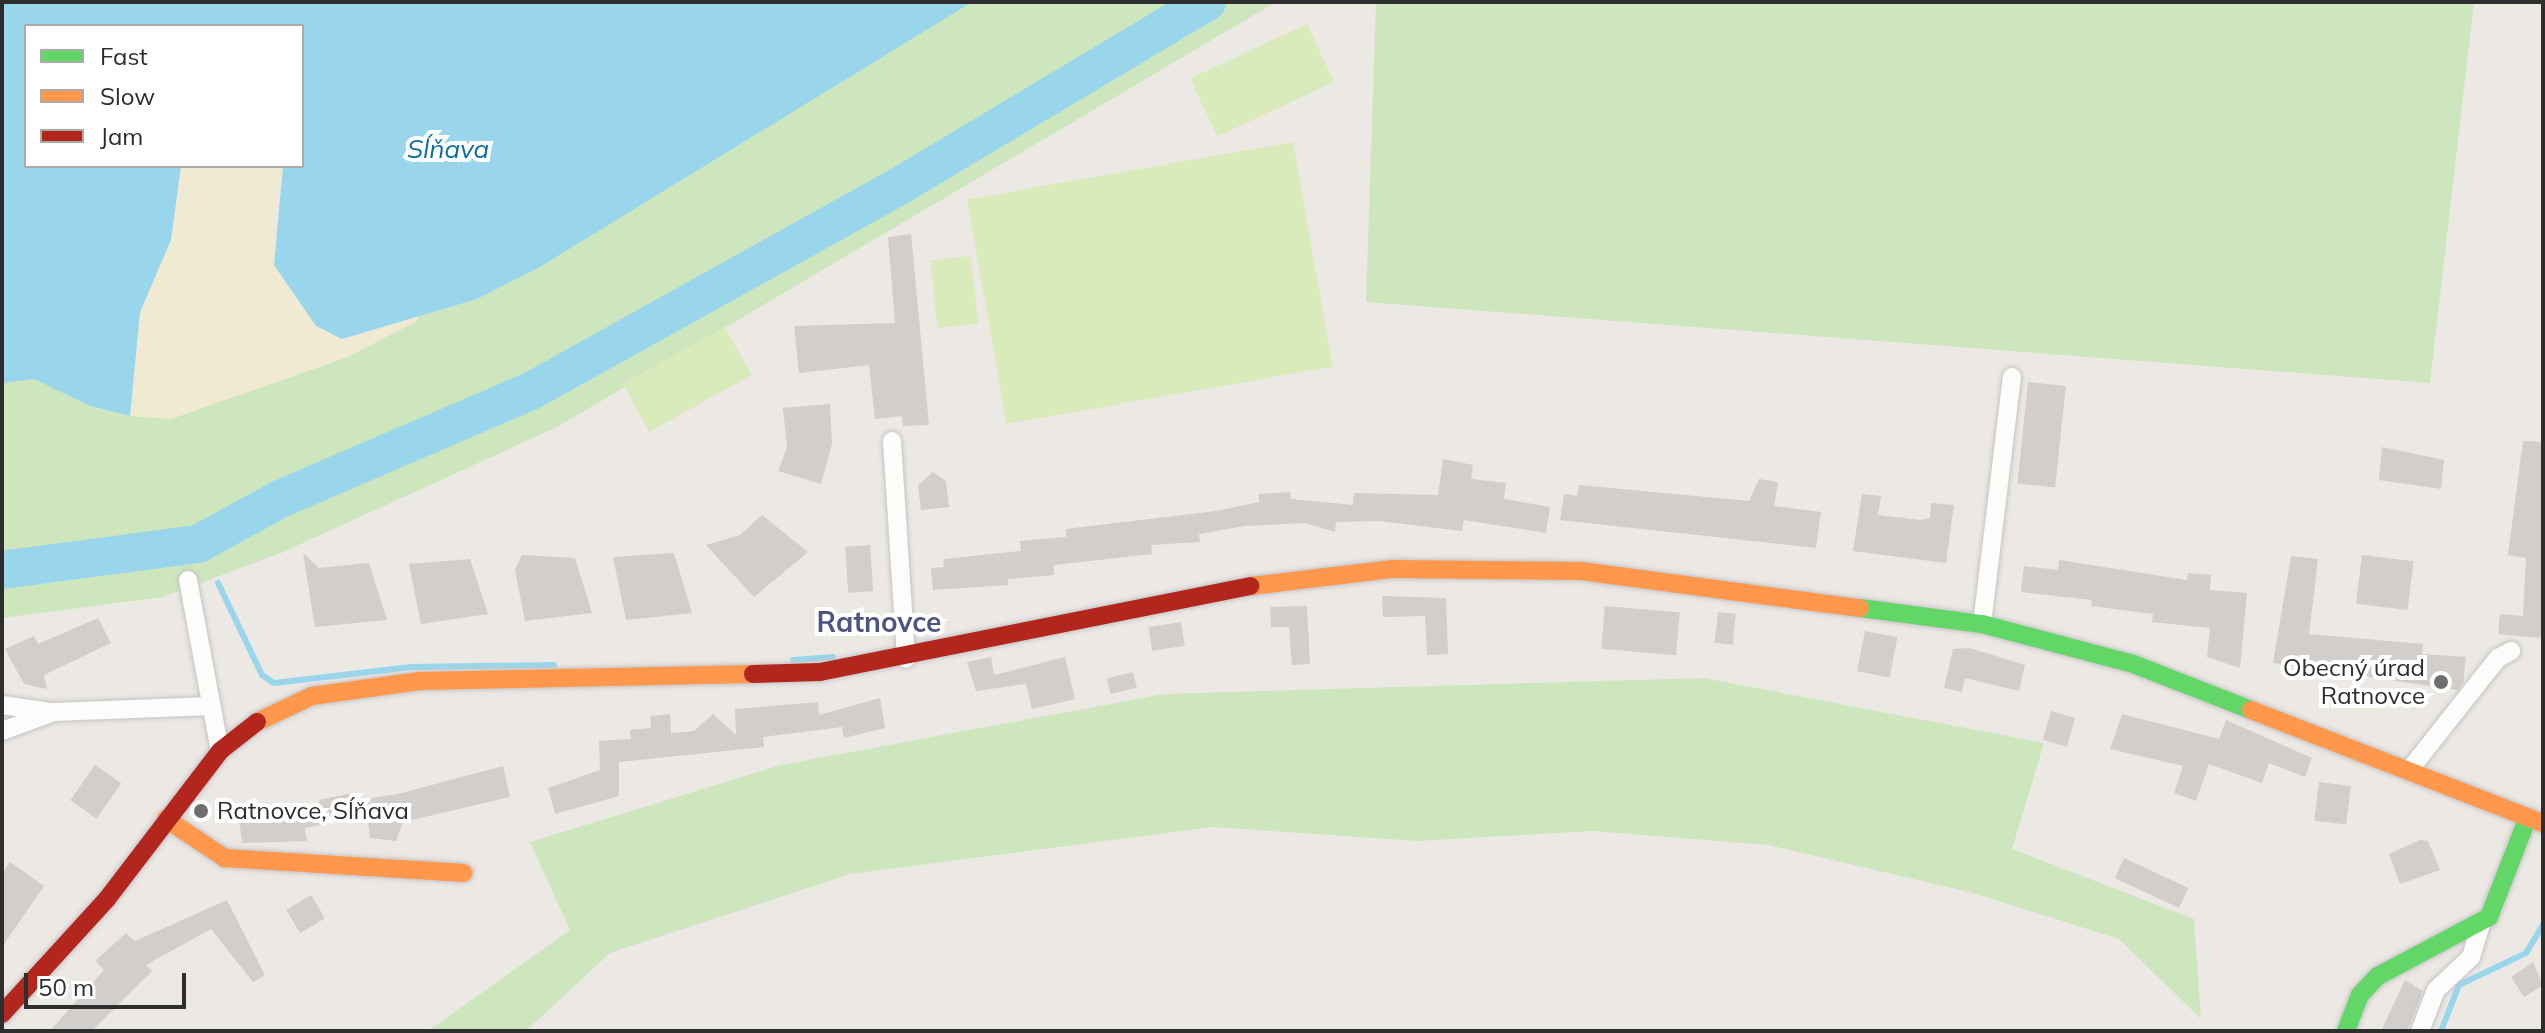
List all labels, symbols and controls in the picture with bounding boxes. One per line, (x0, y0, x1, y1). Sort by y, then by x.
legend (24, 24, 304, 168)
text: Fast (100, 41, 148, 71)
text: Slow (100, 81, 155, 111)
text: Jam (100, 121, 143, 151)
water label: Sĺňava (407, 133, 489, 165)
district label: Ratnovce (817, 605, 941, 639)
place label: Obecný úrad Ratnovce (2283, 654, 2425, 710)
marker: Obecný úrad Ratnovce (2432, 673, 2450, 691)
place label: Ratnovce, Sĺňava (217, 797, 409, 825)
marker: Ratnovce, Sĺňava (192, 802, 210, 820)
scale bar (28, 957, 190, 1007)
text: 50 m (38, 972, 94, 1002)

